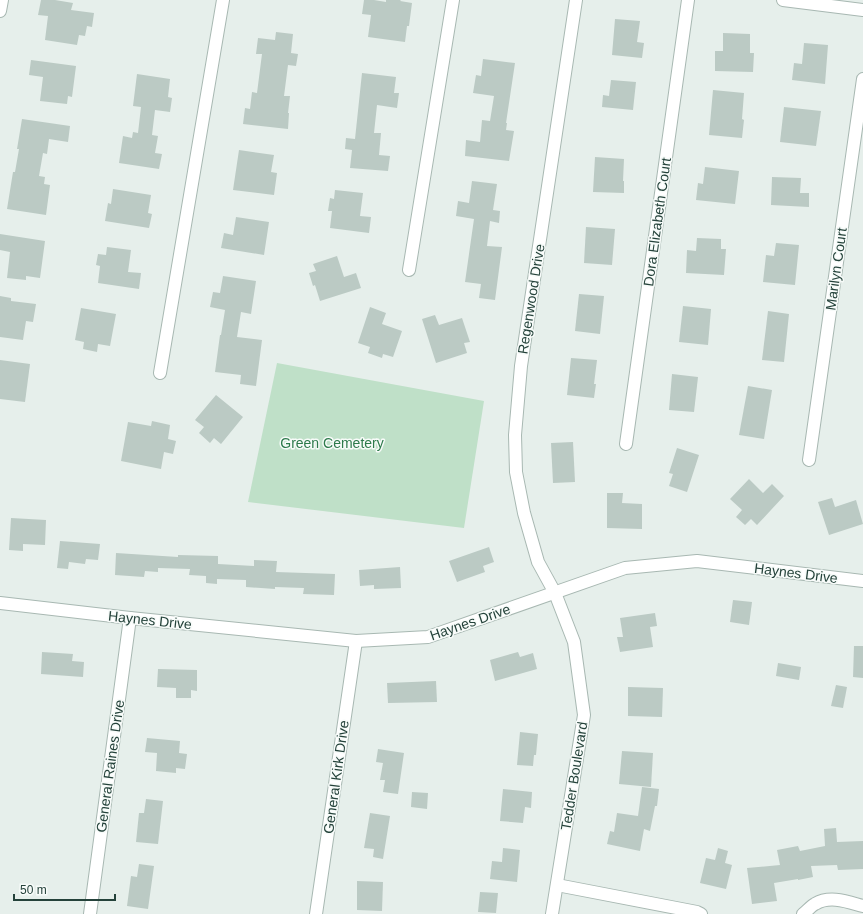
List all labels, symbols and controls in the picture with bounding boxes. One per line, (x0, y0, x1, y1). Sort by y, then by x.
street label: Dora Elizabeth Court (640, 156, 674, 287)
street label: Marilyn Court (822, 227, 850, 311)
street label: Regenwood Drive (514, 243, 548, 355)
park label: Green Cemetery (280, 435, 384, 451)
street label: Haynes Drive (753, 560, 839, 586)
street label: Haynes Drive (428, 601, 513, 643)
street label: Haynes Drive (107, 608, 193, 632)
street label: General Raines Drive (93, 698, 127, 833)
street label: General Kirk Drive (320, 719, 352, 835)
street label: Tedder Boulevard (558, 721, 590, 831)
scale bar (14, 876, 115, 902)
text: 50 m (20, 883, 47, 897)

